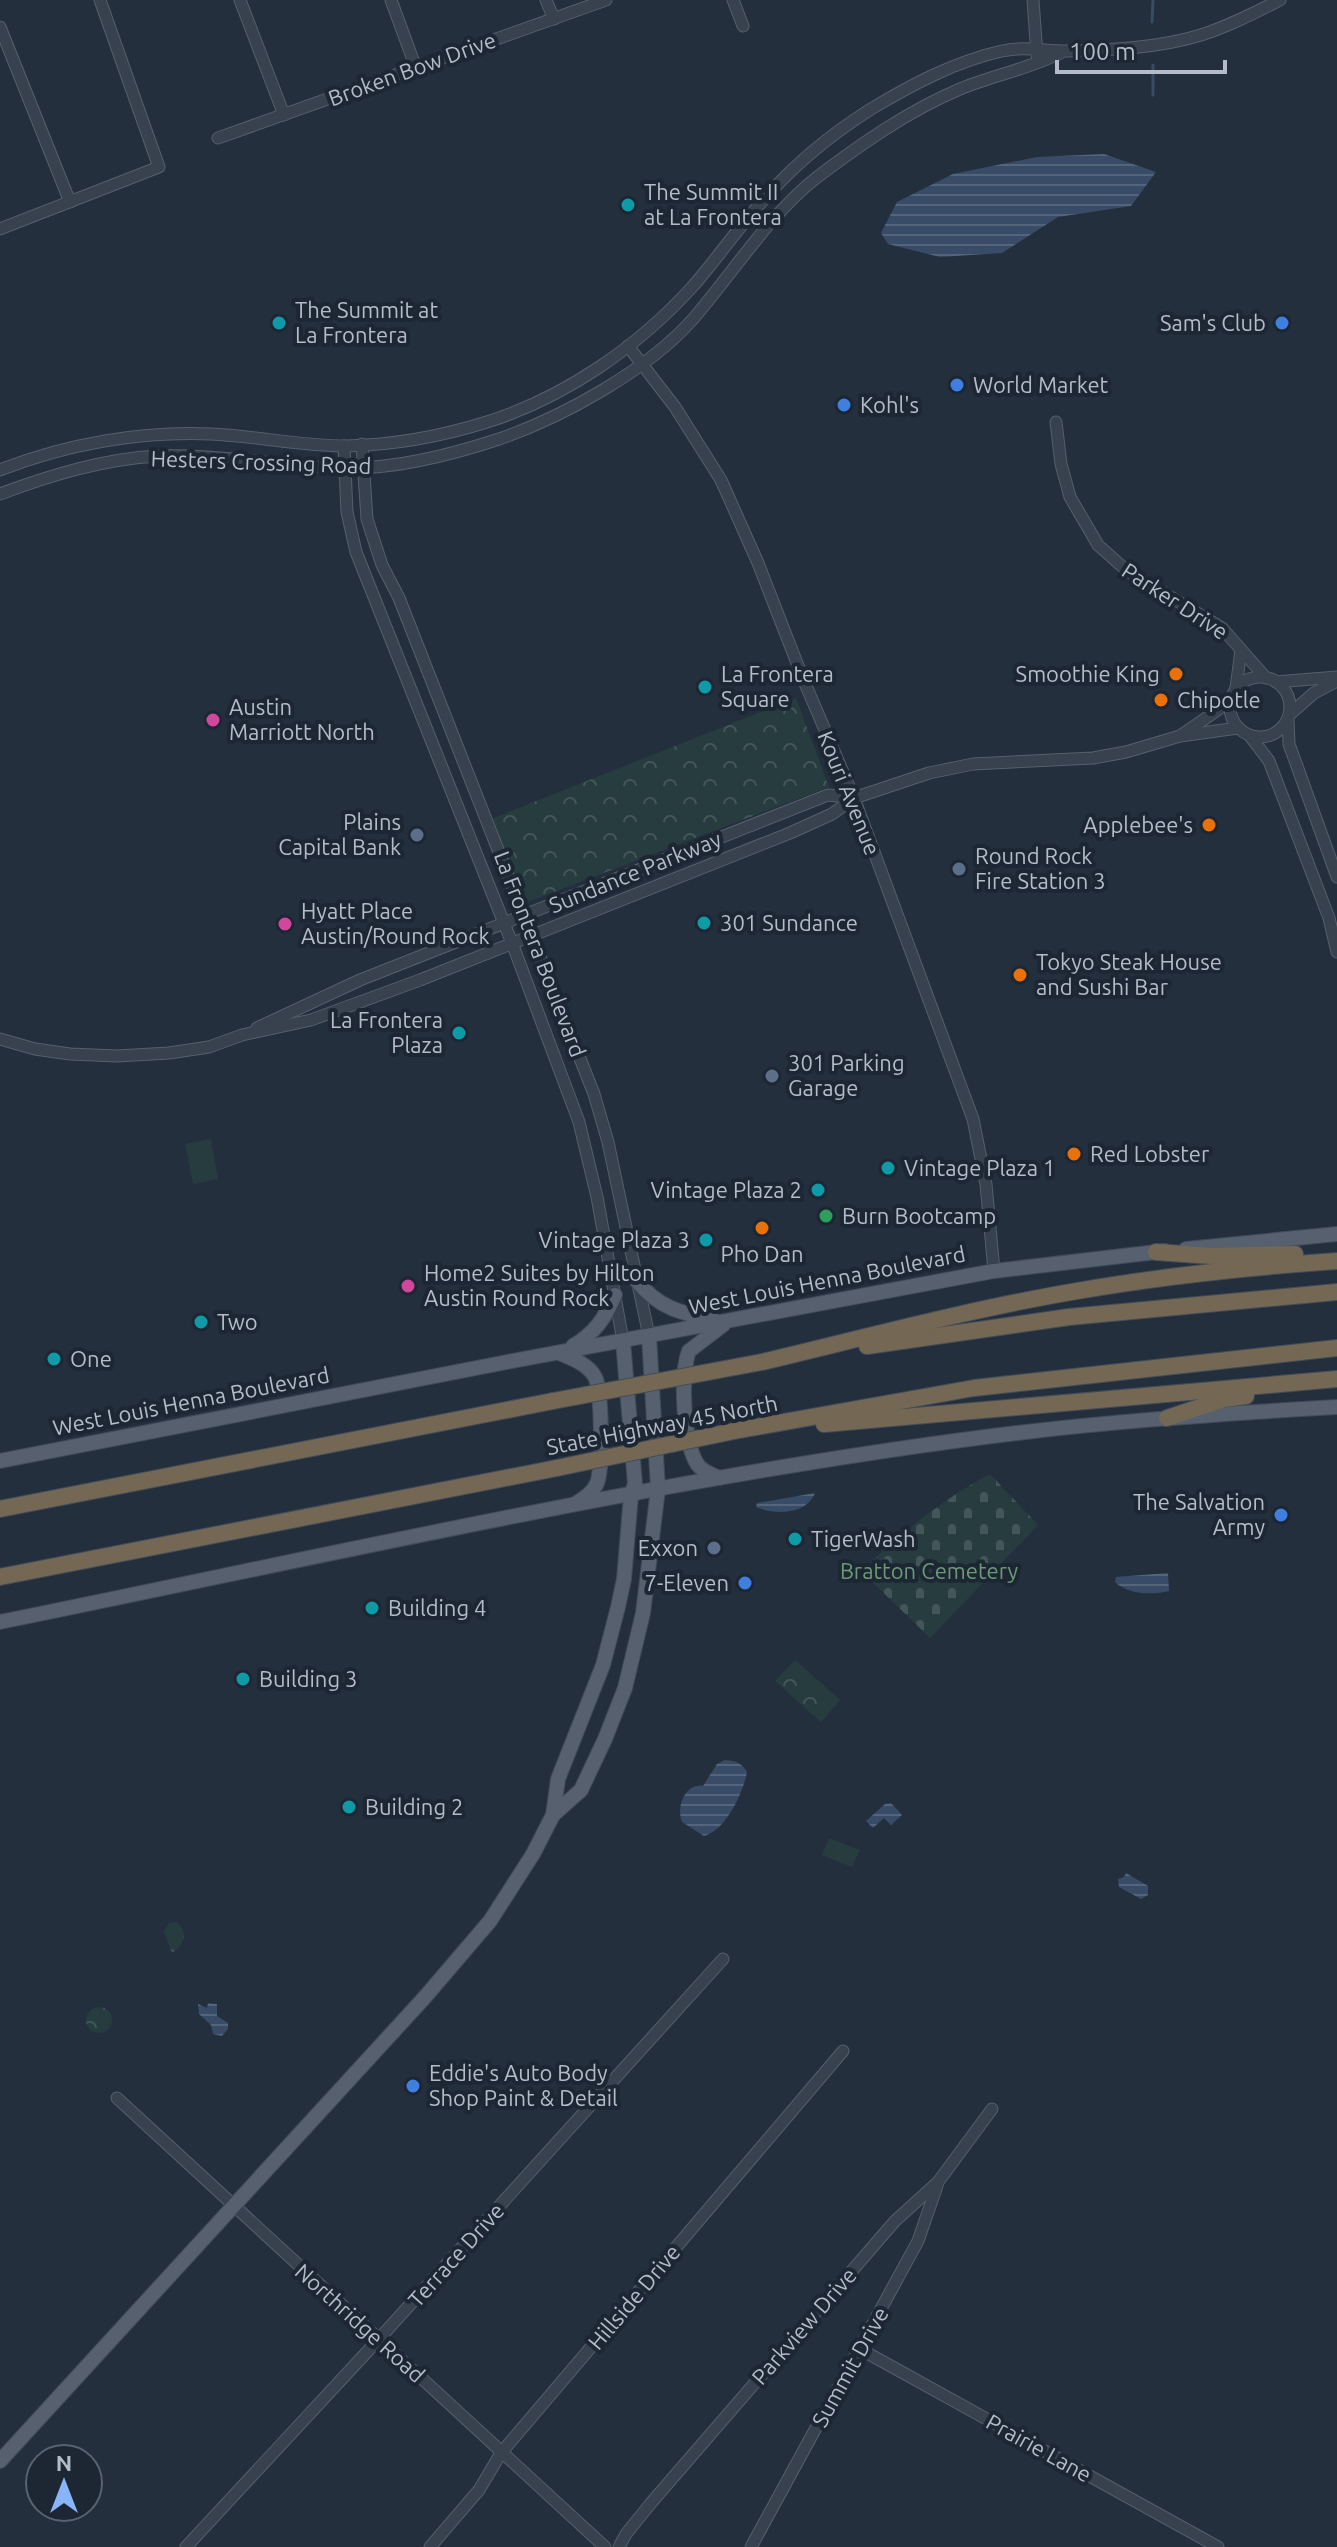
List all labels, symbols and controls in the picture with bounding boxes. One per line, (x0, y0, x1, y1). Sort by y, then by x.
scale bar (1057, 24, 1225, 74)
street label: Broken Bow Drive (325, 27, 499, 110)
text: 100 m (1069, 38, 1136, 65)
place label: The Summit II at La Frontera (644, 179, 782, 229)
marker: The Summit II at La Frontera (619, 196, 637, 214)
place label: The Summit at La Frontera (295, 297, 438, 347)
place label: Sam's Club (1160, 310, 1266, 335)
marker: The Summit at La Frontera (270, 314, 288, 332)
marker: Sam's Club (1273, 314, 1291, 332)
place label: World Market (973, 372, 1109, 397)
marker: World Market (948, 376, 966, 394)
place label: Kohl's (860, 392, 919, 417)
marker: Kohl's (835, 396, 853, 414)
street label: Hesters Crossing Road (150, 445, 372, 478)
street label: Parker Drive (1118, 557, 1233, 644)
place label: La Frontera Square (721, 661, 834, 711)
place label: Smoothie King (1016, 661, 1160, 686)
marker: Smoothie King (1167, 665, 1185, 683)
marker: La Frontera Square (696, 678, 714, 696)
place label: Chipotle (1177, 687, 1261, 712)
marker: Chipotle (1152, 691, 1170, 709)
place label: Austin Marriott North (229, 694, 375, 744)
marker: Austin Marriott North (204, 711, 222, 729)
street label: Kouri Avenue (813, 727, 886, 858)
place label: Plains Capital Bank (278, 809, 401, 859)
place label: Applebee's (1083, 812, 1193, 837)
marker: Applebee's (1200, 816, 1218, 834)
street label: Sundance Parkway (545, 825, 725, 917)
marker: Plains Capital Bank (408, 826, 426, 844)
place label: Round Rock Fire Station 3 (975, 843, 1106, 893)
street label: La Frontera Boulevard (490, 847, 591, 1060)
marker: Round Rock Fire Station 3 (950, 860, 968, 878)
place label: Hyatt Place Austin/Round Rock (301, 898, 490, 948)
place label: 301 Sundance (720, 910, 858, 935)
marker: 301 Sundance (695, 914, 713, 932)
marker: Hyatt Place Austin/Round Rock (276, 915, 294, 933)
place label: Tokyo Steak House and Sushi Bar (1036, 949, 1222, 999)
marker: Tokyo Steak House and Sushi Bar (1011, 966, 1029, 984)
place label: La Frontera Plaza (330, 1007, 443, 1057)
marker: La Frontera Plaza (450, 1024, 468, 1042)
place label: 301 Parking Garage (788, 1050, 905, 1100)
marker: 301 Parking Garage (763, 1067, 781, 1085)
place label: Red Lobster (1090, 1141, 1210, 1166)
marker: Red Lobster (1065, 1145, 1083, 1163)
place label: Vintage Plaza 1 (904, 1155, 1055, 1180)
marker: Vintage Plaza 1 (879, 1159, 897, 1177)
place label: Vintage Plaza 2 (651, 1177, 802, 1202)
marker: Vintage Plaza 2 (809, 1181, 827, 1199)
place label: Burn Bootcamp (842, 1203, 996, 1228)
marker: Burn Bootcamp (817, 1207, 835, 1225)
marker: Pho Dan (753, 1219, 771, 1237)
place label: Vintage Plaza 3 (539, 1227, 690, 1252)
marker: Vintage Plaza 3 (697, 1231, 715, 1249)
street label: West Louis Henna Boulevard (686, 1240, 967, 1319)
place label: Pho Dan (720, 1241, 804, 1266)
place label: Home2 Suites by Hilton Austin Round Rock (424, 1260, 655, 1310)
marker: Home2 Suites by Hilton Austin Round Rock (399, 1277, 417, 1295)
place label: Two (217, 1309, 258, 1334)
marker: Two (192, 1313, 210, 1331)
place label: One (70, 1346, 112, 1371)
marker: One (45, 1350, 63, 1368)
street label: West Louis Henna Boulevard (50, 1361, 331, 1440)
street label: State Highway 45 North (544, 1390, 780, 1459)
place label: The Salvation Army (1133, 1489, 1265, 1539)
marker: The Salvation Army (1272, 1506, 1290, 1524)
place label: TigerWash (811, 1526, 916, 1551)
marker: TigerWash (786, 1530, 804, 1548)
place label: Exxon (638, 1535, 698, 1560)
marker: Exxon (705, 1539, 723, 1557)
park label: Bratton Cemetery (840, 1558, 1019, 1583)
place label: 7-Eleven (645, 1570, 729, 1595)
marker: 7-Eleven (736, 1574, 754, 1592)
place label: Building 4 (388, 1595, 487, 1620)
marker: Building 4 (363, 1599, 381, 1617)
place label: Building 3 (259, 1666, 358, 1691)
marker: Building 3 (234, 1670, 252, 1688)
place label: Building 2 (365, 1794, 464, 1819)
marker: Building 2 (340, 1798, 358, 1816)
place label: Eddie's Auto Body Shop Paint & Detail (429, 2060, 618, 2110)
marker: Eddie's Auto Body Shop Paint & Detail (404, 2077, 422, 2095)
street label: Terrace Drive (403, 2198, 509, 2312)
street label: Hillside Drive (583, 2239, 685, 2354)
street label: Northridge Road (291, 2258, 430, 2387)
street label: Parkview Drive (746, 2262, 861, 2389)
street label: Summit Drive (806, 2302, 893, 2431)
street label: Prairie Lane (982, 2408, 1096, 2487)
north arrow (24, 2443, 104, 2523)
text: N (56, 2450, 72, 2475)

